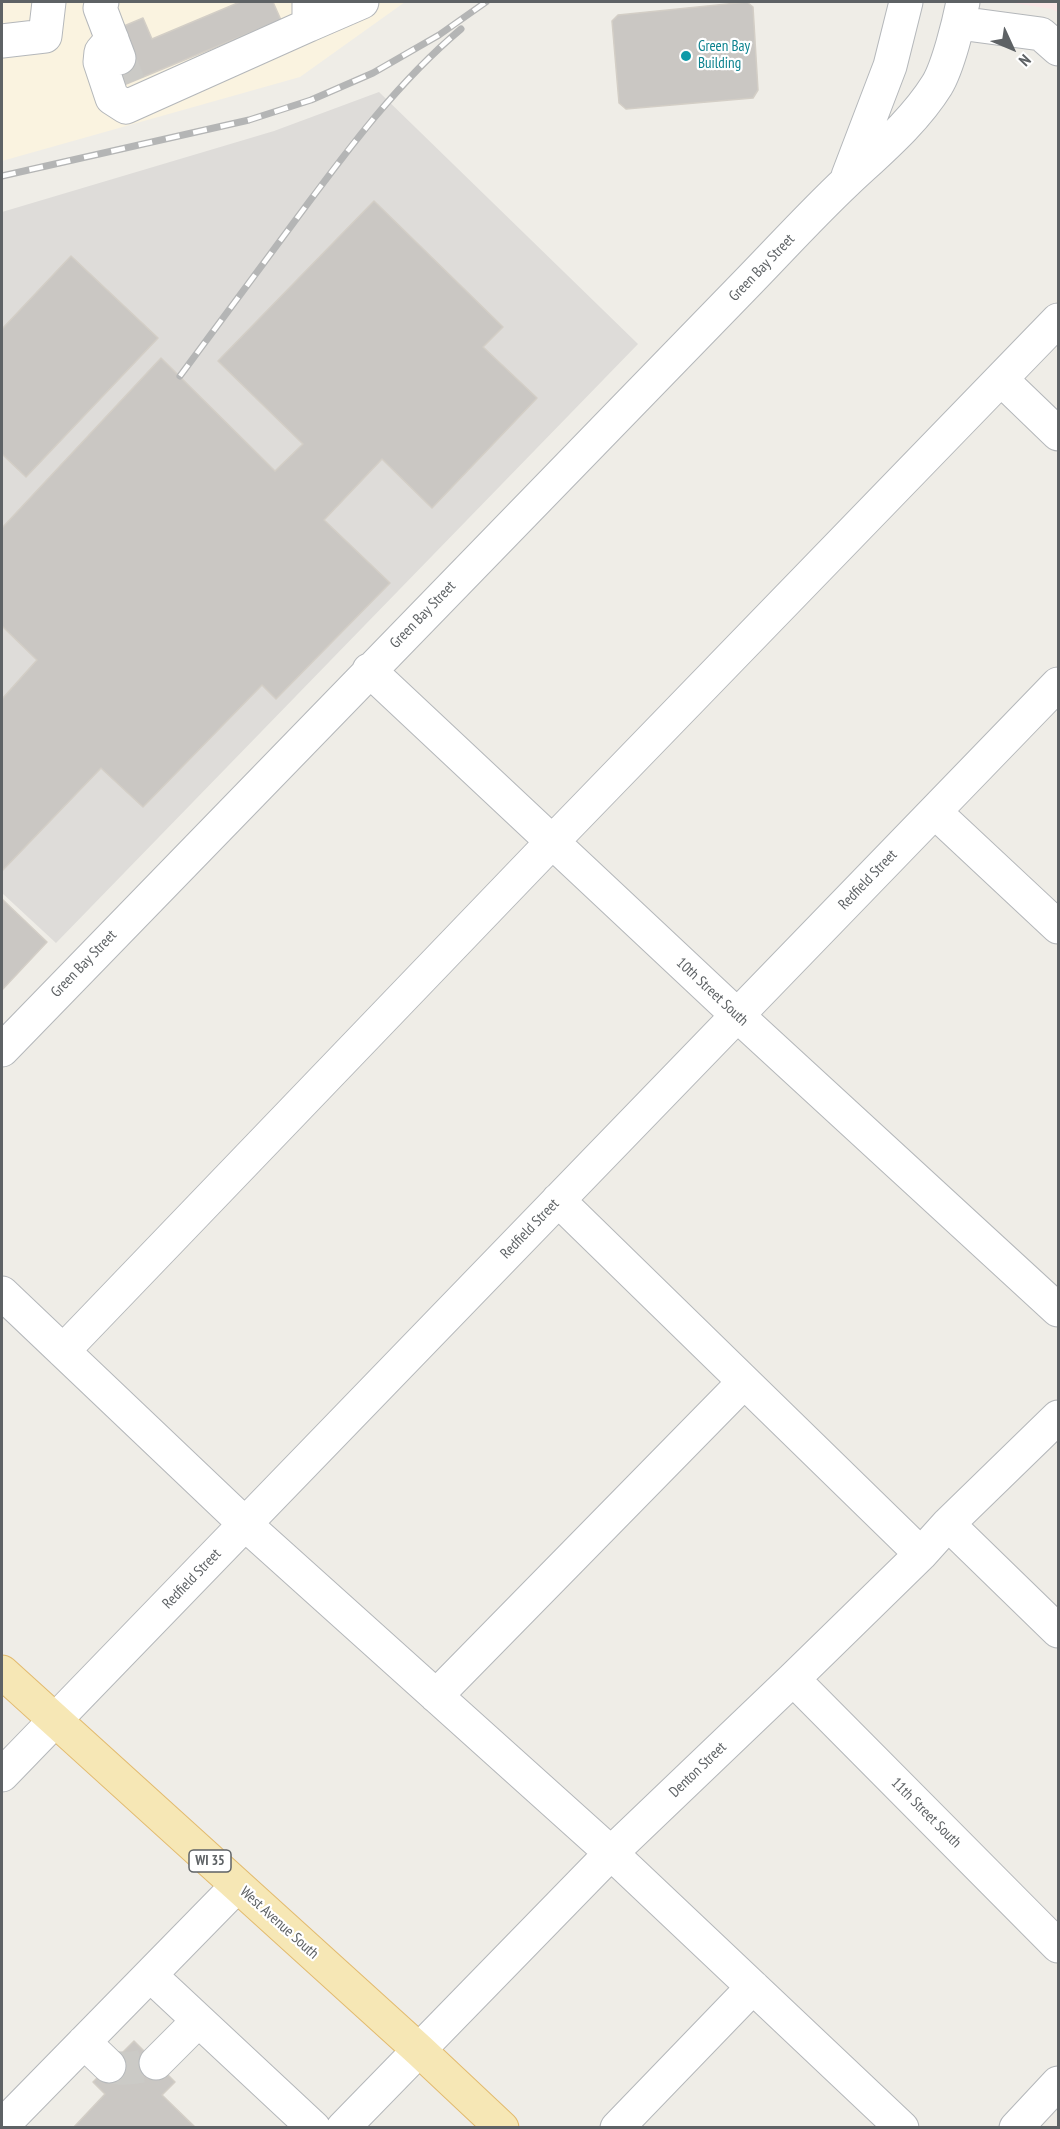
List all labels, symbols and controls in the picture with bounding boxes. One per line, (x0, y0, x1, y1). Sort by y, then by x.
north arrow (982, 18, 1042, 78)
place label: Green Bay Building (698, 38, 750, 73)
marker: Green Bay Building (679, 49, 693, 63)
text: N (1015, 50, 1035, 71)
street label: Green Bay Street (725, 231, 799, 305)
street label: Green Bay Street (386, 578, 460, 652)
street label: Redfield Street (835, 846, 901, 914)
street label: Green Bay Street (47, 927, 121, 1001)
street label: 10th Street South (672, 954, 752, 1030)
street label: Redfield Street (497, 1195, 563, 1263)
street label: Redfield Street (159, 1545, 225, 1613)
street label: Denton Street (666, 1739, 730, 1801)
street label: 11th Street South (887, 1774, 965, 1852)
road number: WI 35 (189, 1850, 231, 1872)
street label: West Avenue South (236, 1883, 322, 1963)

